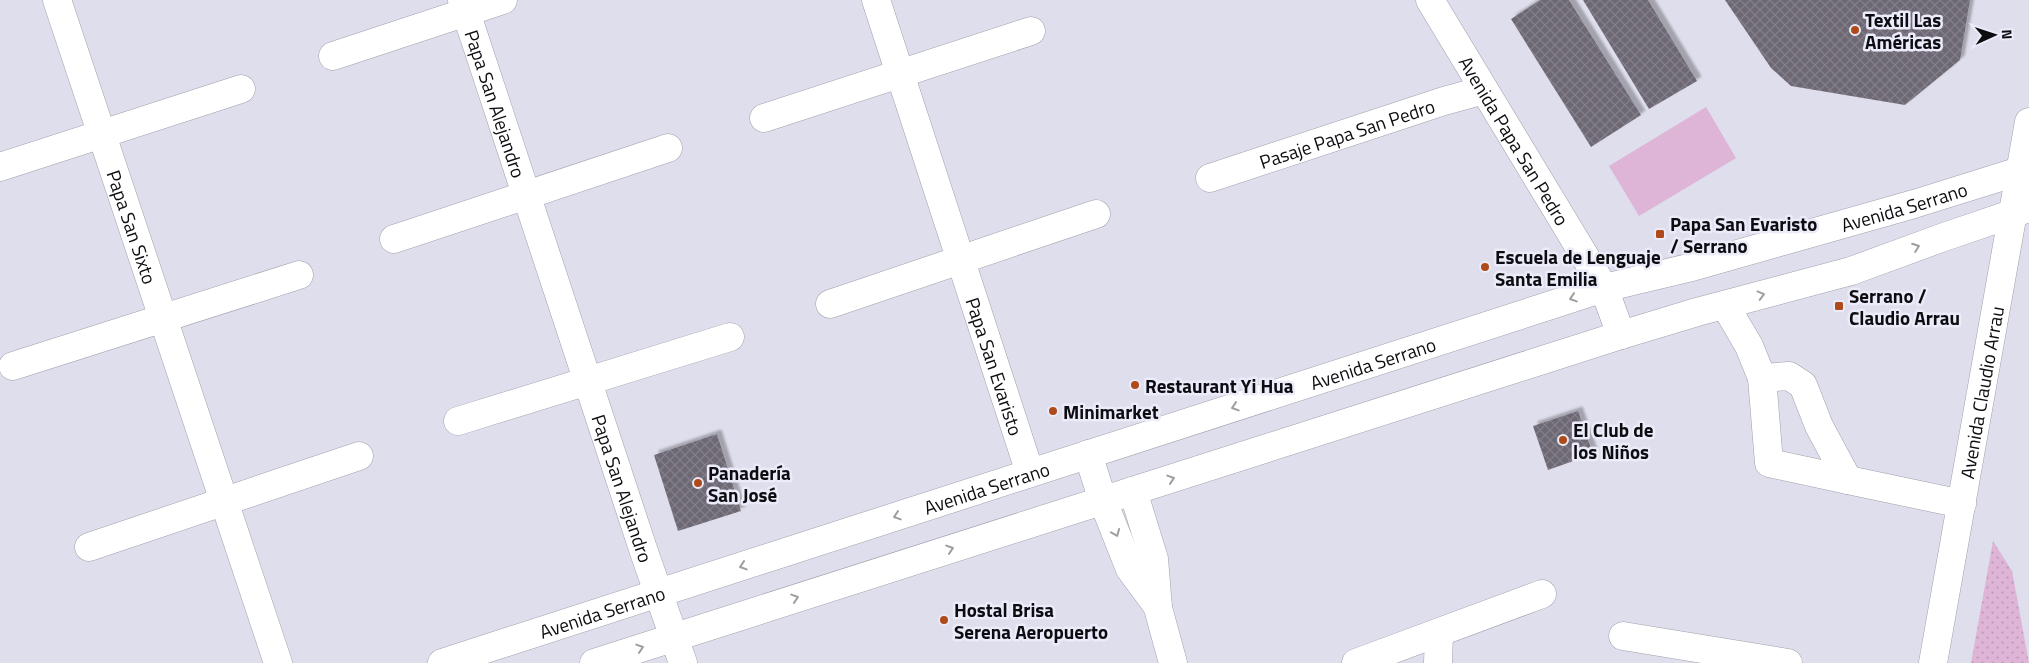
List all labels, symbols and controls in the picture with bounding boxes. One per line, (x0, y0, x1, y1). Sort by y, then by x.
place label: Textil Las Américas (1865, 5, 1941, 56)
north arrow (1969, 10, 2019, 60)
marker: Textil Las Américas (1849, 24, 1861, 36)
street label: Papa San Alejandro (458, 26, 534, 181)
text: N (1997, 29, 2018, 40)
street label: Avenida Papa San Pedro (1452, 50, 1577, 231)
street label: Pasaje Papa San Pedro (1255, 91, 1438, 175)
street label: Papa San Sixto (100, 166, 165, 288)
street label: Avenida Serrano (1837, 174, 1971, 239)
place label: Papa San Evaristo / Serrano (1670, 209, 1817, 260)
marker: Papa San Evaristo / Serrano (1654, 228, 1666, 240)
place label: Escuela de Lenguaje Santa Emilia (1495, 242, 1661, 293)
one-way arrow (1911, 242, 1920, 252)
marker: Escuela de Lenguaje Santa Emilia (1479, 261, 1491, 273)
place label: Serrano / Claudio Arrau (1849, 281, 1960, 332)
one-way arrow (1757, 290, 1766, 301)
street label: Papa San Evaristo (959, 293, 1031, 439)
one-way arrow (1569, 293, 1578, 303)
marker: Serrano / Claudio Arrau (1833, 300, 1845, 312)
street label: Avenida Claudio Arrau (1952, 304, 2011, 481)
street label: Avenida Serrano (1306, 329, 1439, 396)
place label: Restaurant Yi Hua (1145, 371, 1294, 400)
marker: Restaurant Yi Hua (1129, 379, 1141, 391)
place label: Minimarket (1063, 397, 1159, 426)
one-way arrow (1231, 401, 1240, 411)
marker: Minimarket (1047, 405, 1059, 417)
street label: Papa San Alejandro (585, 410, 661, 566)
place label: El Club de los Niños (1573, 415, 1654, 466)
marker: El Club de los Niños (1557, 434, 1569, 446)
street label: Avenida Serrano (920, 453, 1053, 521)
place label: Panadería San José (708, 458, 791, 509)
one-way arrow (1166, 475, 1175, 485)
marker: Panadería San José (692, 477, 704, 489)
one-way arrow (893, 510, 902, 520)
one-way arrow (1109, 528, 1120, 537)
one-way arrow (945, 545, 953, 555)
one-way arrow (739, 560, 747, 570)
street label: Avenida Serrano (535, 578, 668, 645)
one-way arrow (790, 594, 798, 604)
place label: Hostal Brisa Serena Aeropuerto (954, 595, 1108, 646)
marker: Hostal Brisa Serena Aeropuerto (938, 614, 950, 626)
one-way arrow (635, 644, 644, 654)

